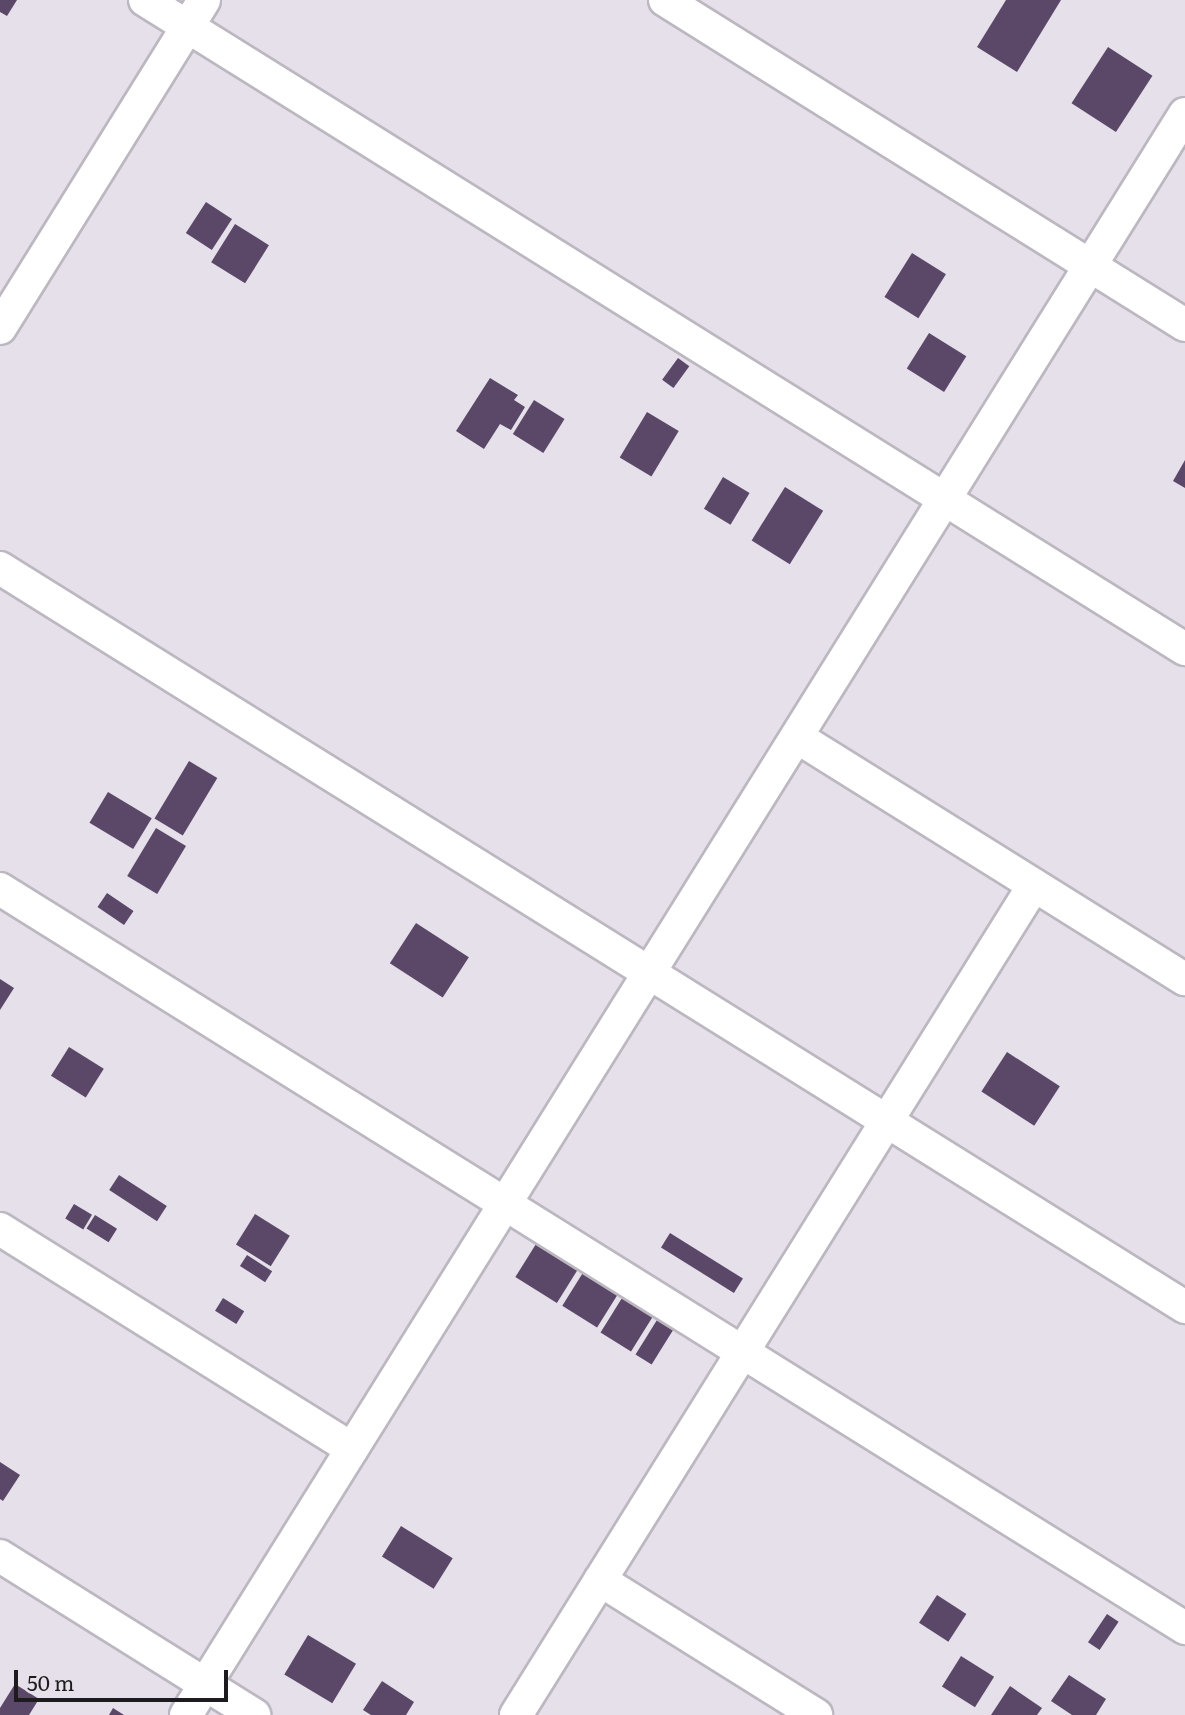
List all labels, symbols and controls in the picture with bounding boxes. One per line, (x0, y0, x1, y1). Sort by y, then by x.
scale bar (18, 1656, 231, 1700)
text: 50 m (27, 1666, 74, 1697)

